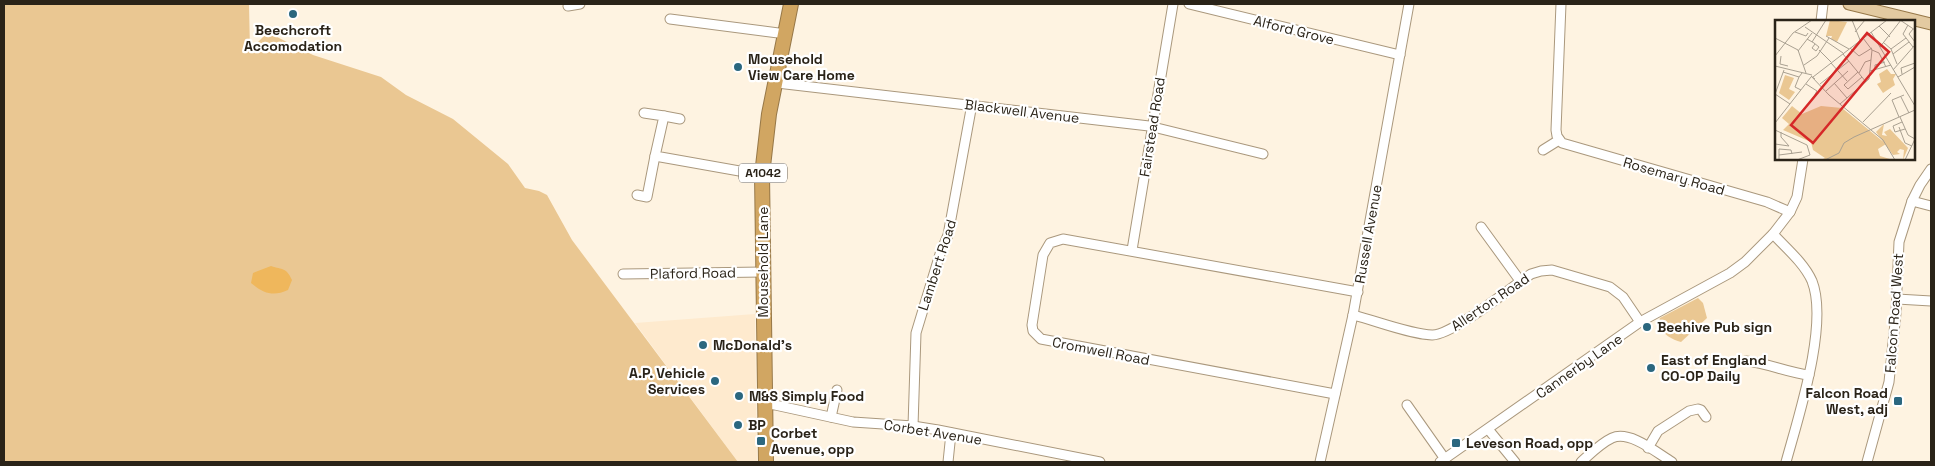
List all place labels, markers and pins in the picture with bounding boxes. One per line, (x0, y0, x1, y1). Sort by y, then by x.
marker: Beechcroft Accomodation (287, 8, 299, 20)
place label: Beechcroft Accomodation (244, 21, 342, 55)
place label: Mousehold View Care Home (748, 50, 855, 84)
marker: Mousehold View Care Home (732, 61, 744, 73)
place label: Beehive Pub sign (1657, 318, 1772, 336)
marker: Beehive Pub sign (1641, 321, 1653, 333)
place label: McDonald’s (713, 336, 792, 354)
marker: McDonald’s (697, 339, 709, 351)
place label: East of England CO-OP Daily (1661, 351, 1767, 385)
marker: East of England CO-OP Daily (1645, 362, 1657, 374)
place label: A.P. Vehicle Services (629, 364, 705, 398)
marker: A.P. Vehicle Services (709, 375, 721, 387)
place label: Falcon Road West, adj (1806, 384, 1888, 418)
place label: M&S Simply Food (749, 387, 864, 405)
marker: M&S Simply Food (733, 390, 745, 402)
marker: Falcon Road West, adj (1892, 395, 1904, 407)
place label: BP (748, 416, 766, 434)
marker: BP (732, 419, 744, 431)
place label: Corbet Avenue, opp (771, 424, 854, 458)
place label: Leveson Road, opp (1466, 434, 1593, 452)
marker: Corbet Avenue, opp (755, 435, 767, 447)
marker: Leveson Road, opp (1450, 437, 1462, 449)

